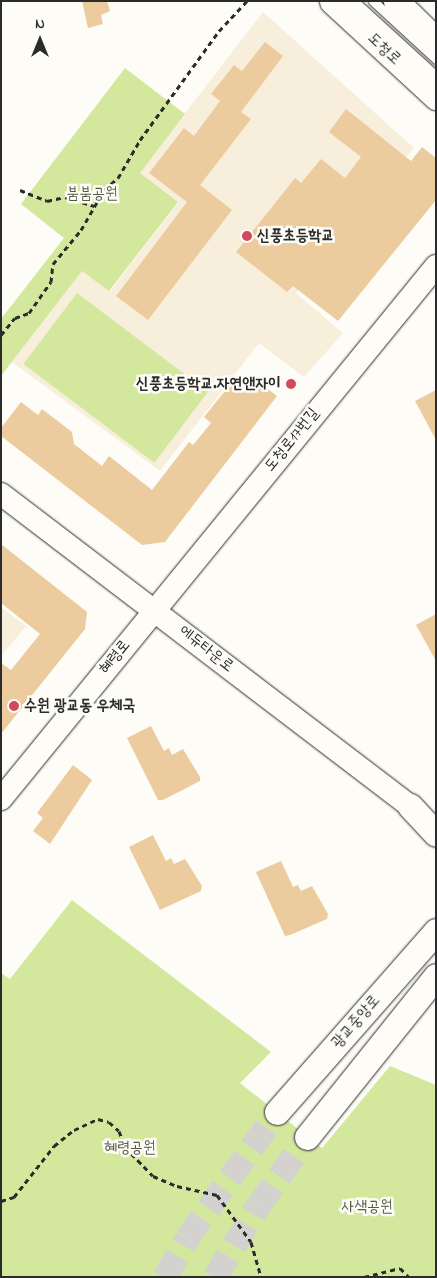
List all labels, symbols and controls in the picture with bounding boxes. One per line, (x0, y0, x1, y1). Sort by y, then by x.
text: N (35, 14, 45, 35)
north arrow (15, 15, 65, 65)
street label: 도청로 (363, 29, 405, 69)
park label: 붐붐공원 (66, 184, 118, 204)
place label: 신풍초등학교 (257, 226, 334, 246)
marker: 신풍초등학교 (241, 230, 253, 242)
place label: 신풍초등학교.자연앤자이 (136, 374, 281, 394)
marker: 신풍초등학교.자연앤자이 (285, 378, 297, 390)
street label: 도청로17번길 (261, 404, 323, 476)
street label: 에듀타운로 (175, 622, 237, 676)
street label: 혜령로 (95, 636, 135, 678)
place label: 수원 광교동 우체국 (24, 696, 135, 716)
marker: 수원 광교동 우체국 (8, 700, 20, 712)
street label: 광교중앙로 (328, 991, 384, 1053)
park label: 혜령공원 (104, 1138, 156, 1158)
park label: 사색공원 (341, 1197, 393, 1217)

